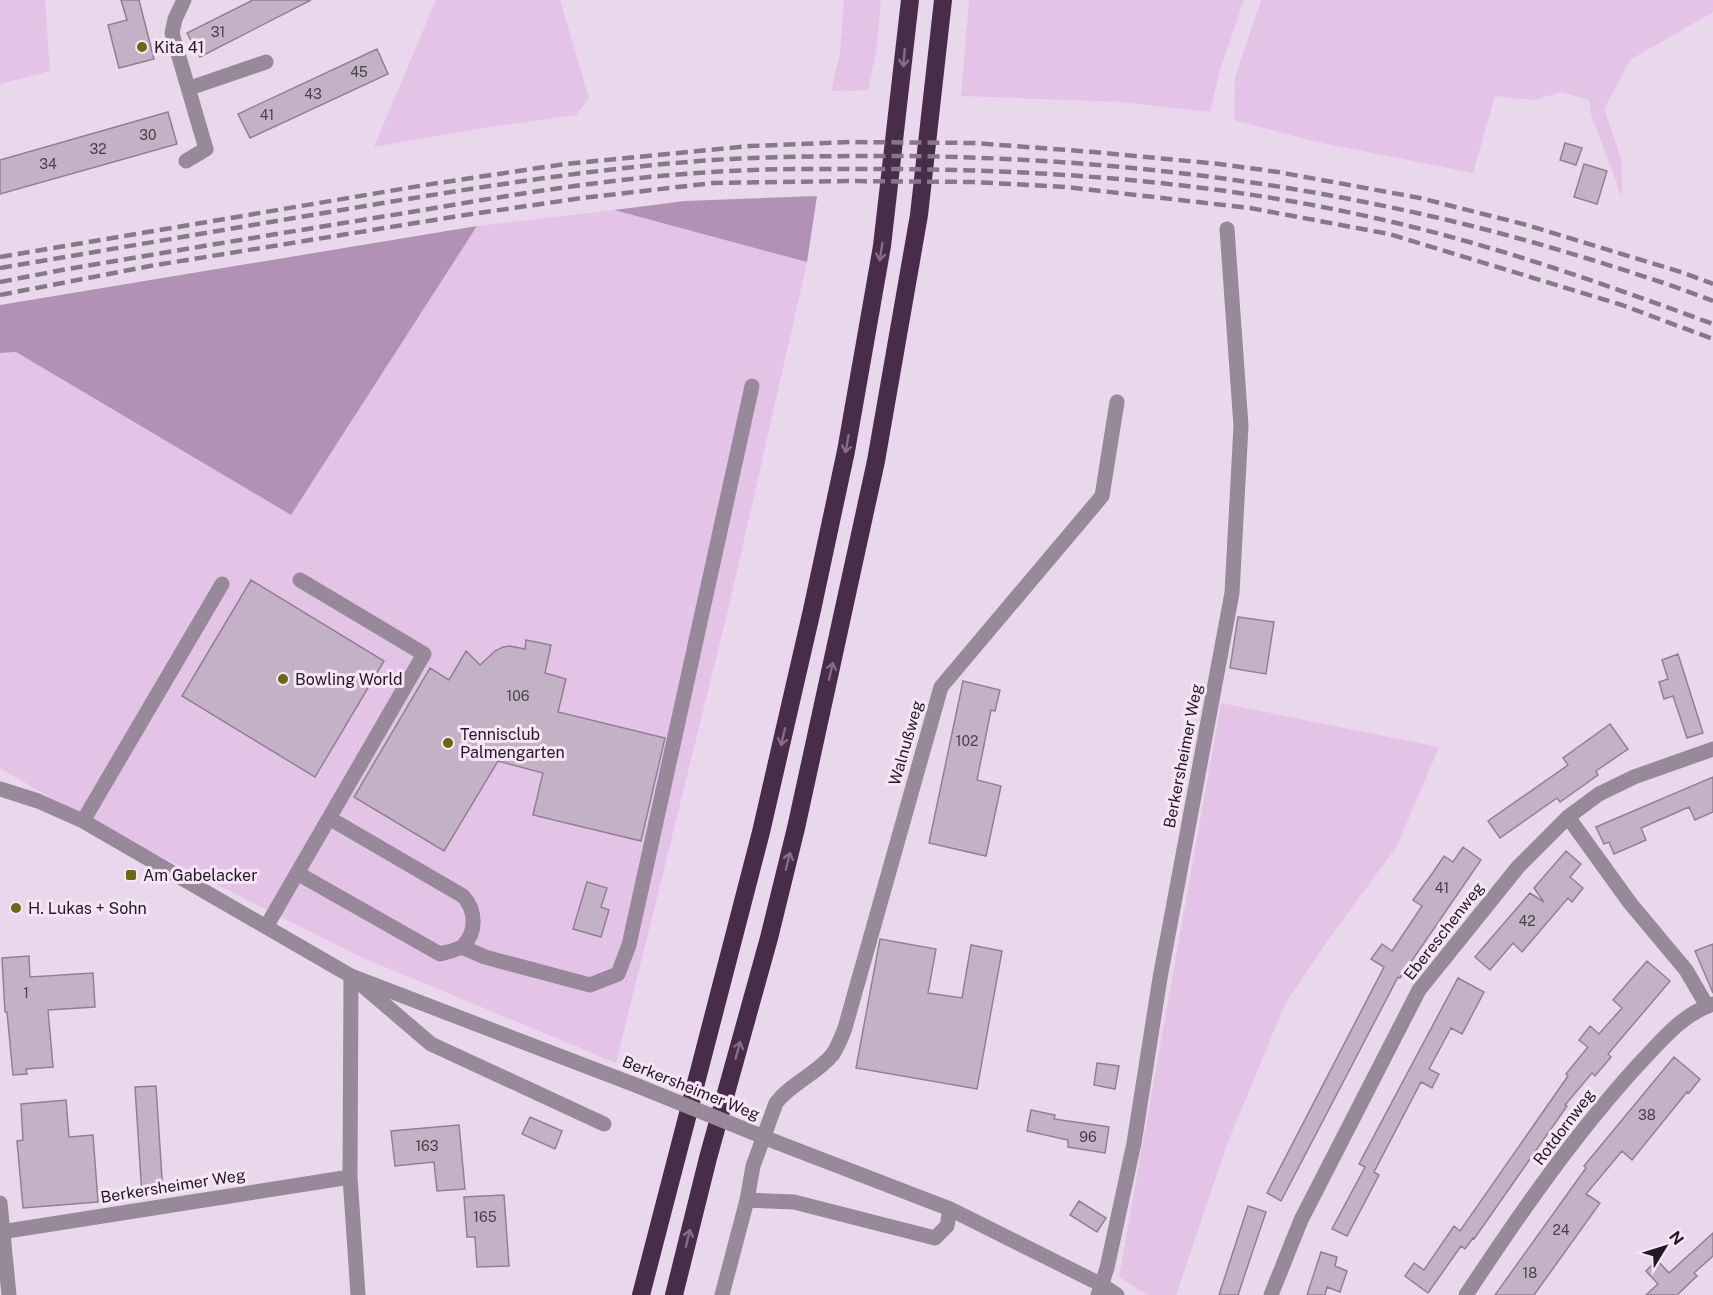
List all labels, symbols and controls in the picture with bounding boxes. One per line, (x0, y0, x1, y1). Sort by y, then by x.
house number: 31 (211, 24, 225, 40)
place label: Kita 41 (154, 38, 204, 57)
marker: Kita 41 (135, 40, 149, 54)
one-way arrow (898, 48, 909, 68)
house number: 45 (350, 64, 368, 80)
house number: 43 (304, 86, 322, 102)
house number: 41 (260, 107, 274, 123)
house number: 30 (139, 127, 157, 143)
house number: 32 (89, 141, 107, 157)
house number: 34 (39, 156, 57, 172)
one-way arrow (875, 241, 886, 261)
one-way arrow (841, 433, 852, 453)
one-way arrow (826, 662, 837, 681)
place label: Bowling World (295, 670, 403, 689)
marker: Bowling World (276, 672, 290, 686)
street label: Berkersheimer Weg (1160, 682, 1206, 830)
house number: 106 (507, 688, 530, 704)
street label: Walnußweg (885, 698, 927, 788)
place label: Tennisclub Palmengarten (460, 725, 565, 762)
one-way arrow (777, 727, 789, 746)
house number: 102 (956, 733, 978, 749)
marker: Tennisclub Palmengarten (441, 736, 455, 750)
one-way arrow (782, 852, 794, 871)
place label: Am Gabelacker (143, 866, 257, 885)
marker: Am Gabelacker (124, 868, 138, 882)
street label: Ebereschenweg (1400, 878, 1488, 984)
house number: 41 (1435, 880, 1449, 896)
place label: H. Lukas + Sohn (28, 899, 147, 918)
marker: H. Lukas + Sohn (9, 901, 23, 915)
house number: 42 (1518, 913, 1536, 929)
house number: 1 (23, 985, 29, 1001)
one-way arrow (732, 1041, 744, 1060)
street label: Berkersheimer Weg (619, 1052, 763, 1124)
street label: Rotdornweg (1529, 1085, 1599, 1169)
house number: 38 (1638, 1107, 1656, 1123)
house number: 96 (1079, 1129, 1097, 1145)
house number: 163 (415, 1138, 439, 1154)
street label: Berkersheimer Weg (99, 1165, 247, 1207)
house number: 165 (473, 1209, 497, 1225)
north arrow (1635, 1217, 1695, 1277)
house number: 24 (1552, 1222, 1570, 1238)
text: N (1665, 1227, 1688, 1249)
one-way arrow (683, 1229, 694, 1248)
house number: 18 (1523, 1265, 1537, 1281)

